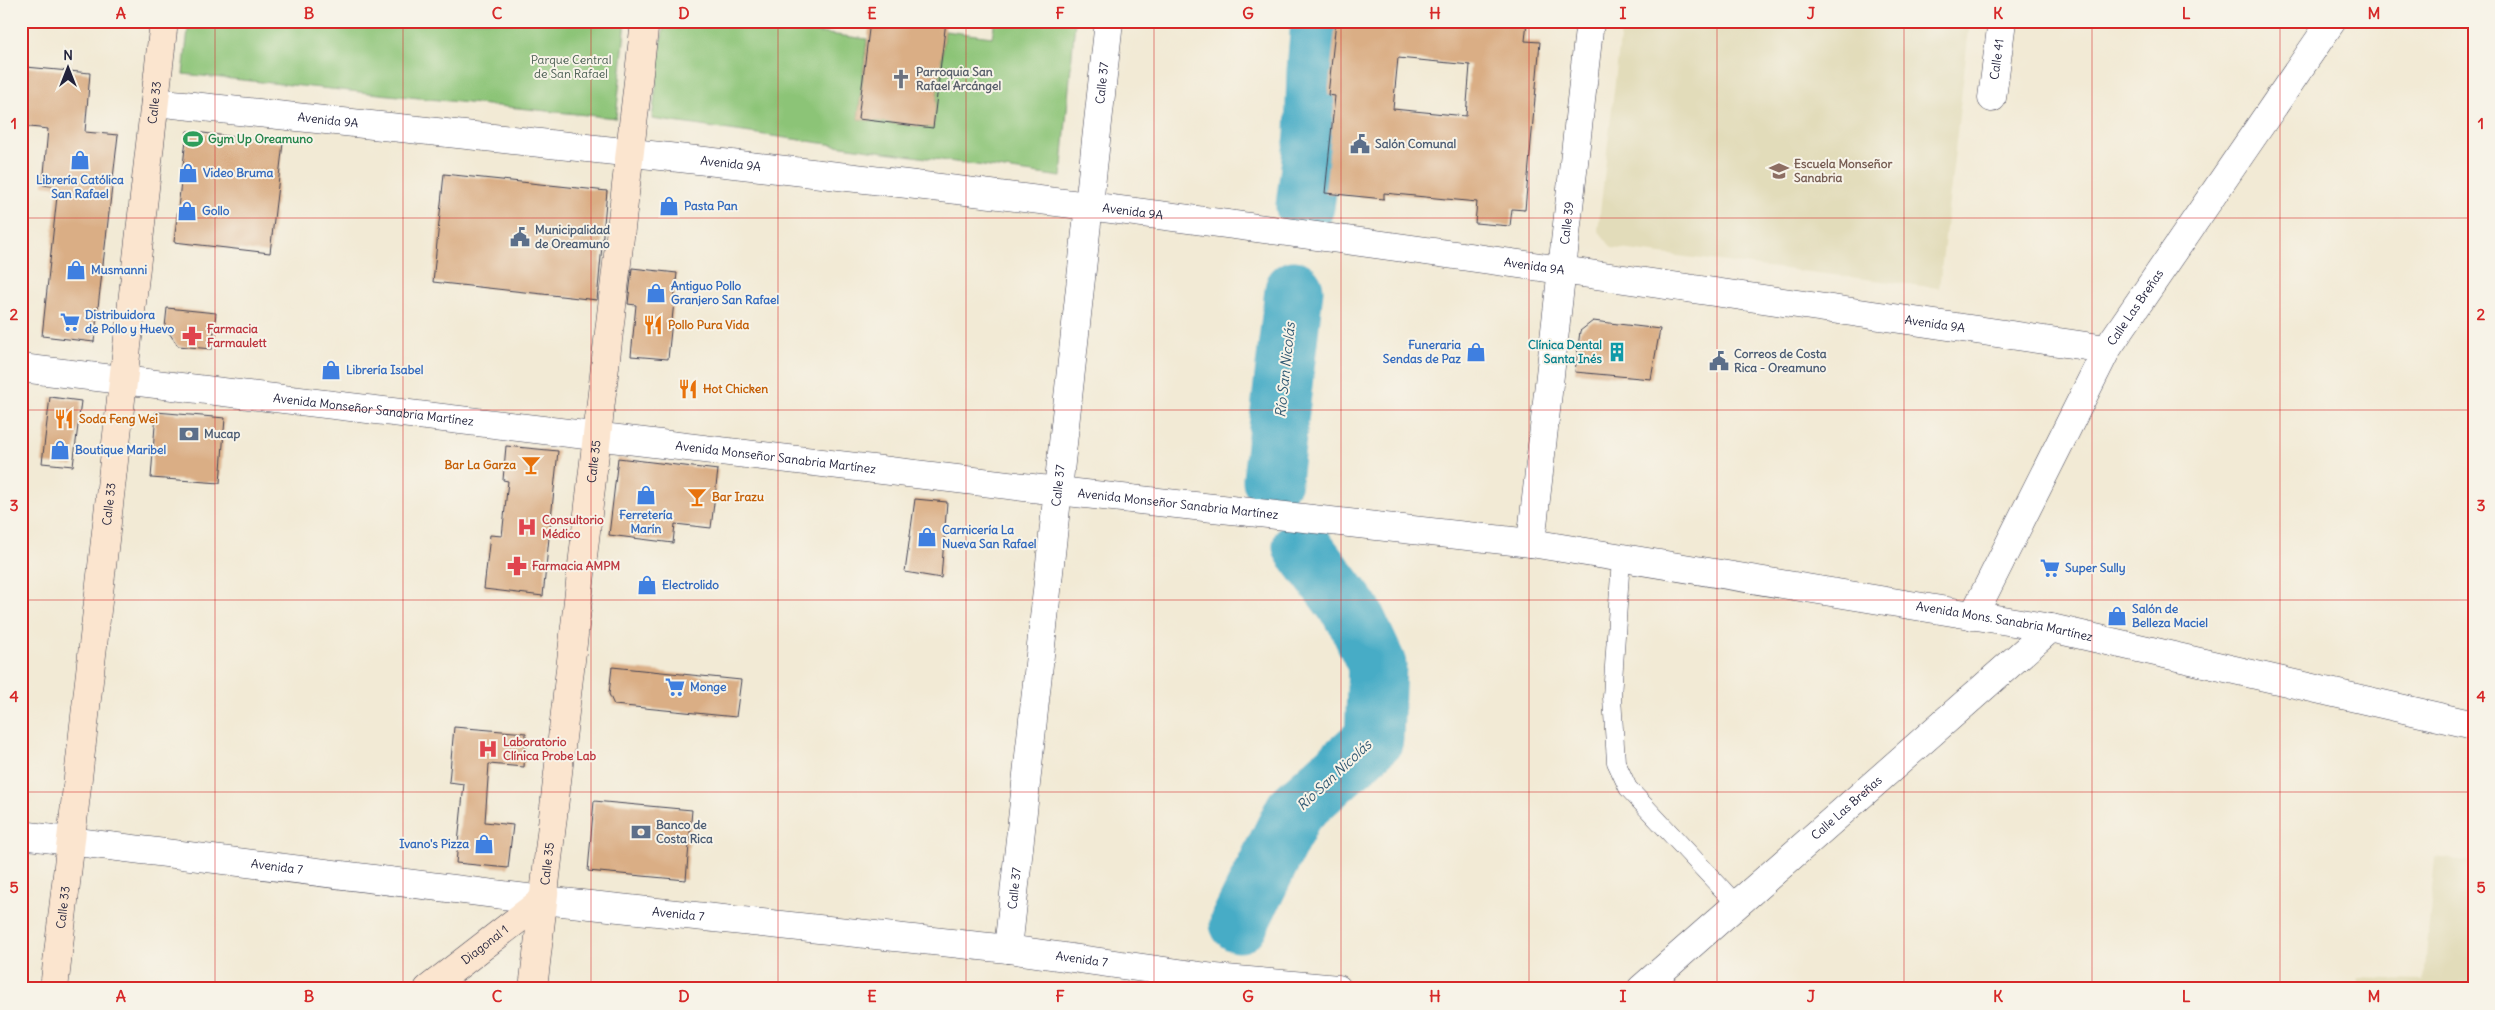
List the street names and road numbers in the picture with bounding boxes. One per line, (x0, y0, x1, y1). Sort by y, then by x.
street label: Calle 41 (1986, 38, 2007, 81)
street label: Calle 37 (1092, 61, 1111, 105)
street label: Calle 33 (144, 80, 164, 125)
street label: Avenida 9A (297, 109, 359, 131)
street label: Avenida 9A (700, 152, 762, 174)
street label: Avenida 9A (1102, 200, 1164, 223)
street label: Calle 39 (1557, 201, 1577, 245)
street label: Avenida 9A (1503, 254, 1566, 277)
street label: Calle Las Breñas (2104, 266, 2166, 348)
street label: Avenida 9A (1904, 312, 1967, 335)
street label: Avenida Monseñor Sanabria Martínez (273, 390, 475, 429)
street label: Avenida Monseñor Sanabria Martínez (675, 438, 877, 476)
street label: Calle 35 (584, 439, 603, 484)
street label: Calle 37 (1048, 464, 1068, 507)
street label: Calle 33 (99, 482, 119, 526)
street label: Avenida Monseñor Sanabria Martínez (1077, 485, 1279, 522)
street label: Avenida Mons. Sanabria Martínez (1915, 598, 2095, 644)
street label: Calle Las Breñas (1808, 772, 1885, 843)
street label: Calle 35 (537, 841, 557, 886)
street label: Avenida 7 (250, 856, 304, 877)
street label: Calle 37 (1004, 866, 1024, 910)
street label: Calle 33 (53, 885, 73, 930)
street label: Avenida 7 (651, 904, 705, 924)
street label: Diagonal 1 (458, 922, 511, 967)
street label: Avenida 7 (1055, 948, 1109, 970)

